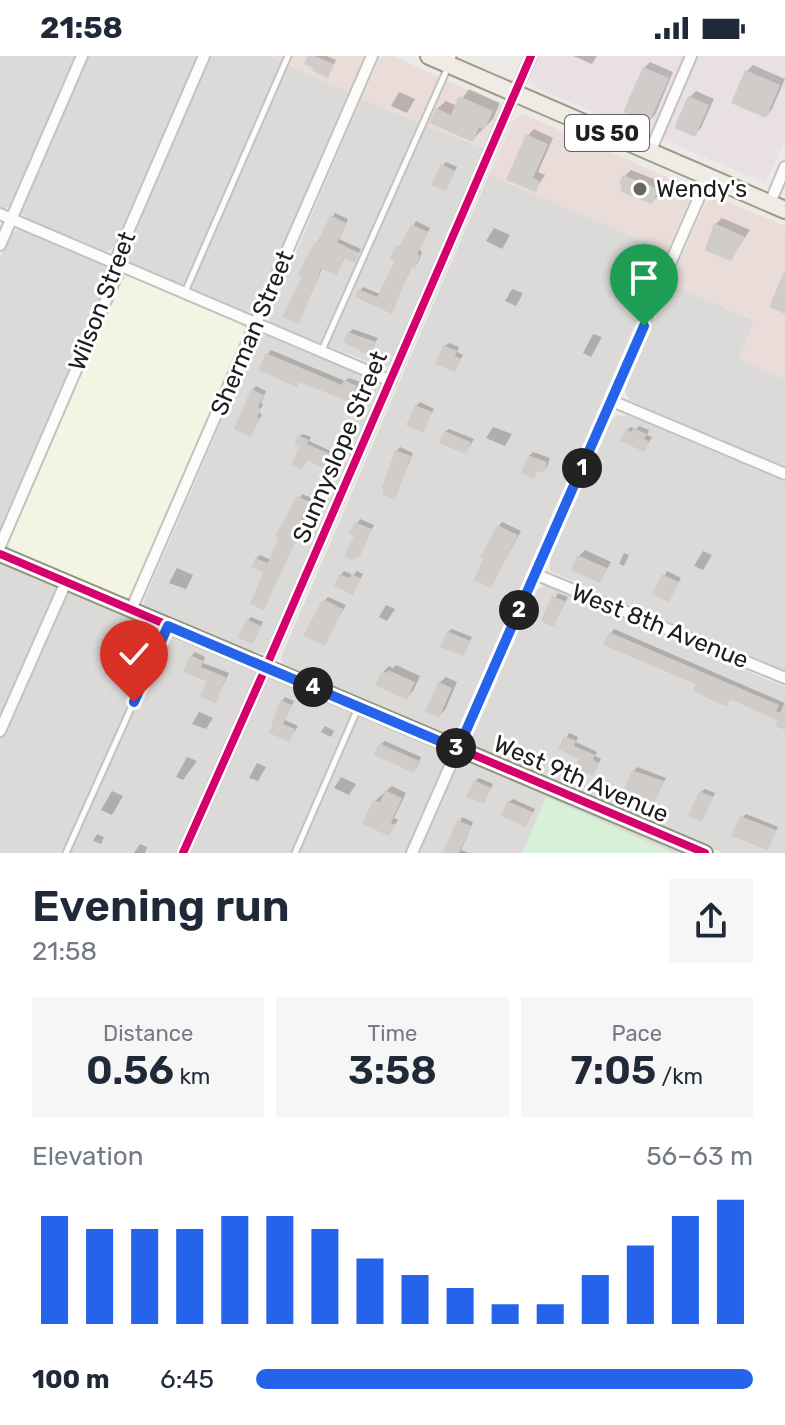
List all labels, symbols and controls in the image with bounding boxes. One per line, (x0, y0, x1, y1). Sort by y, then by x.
text: 21:58 (40, 10, 123, 46)
road number: US 50 (565, 115, 649, 151)
place label: Wendy's (656, 175, 747, 203)
marker: Wendy's (631, 180, 649, 198)
street label: Wilson Street (63, 228, 141, 374)
pin (610, 244, 678, 326)
street label: Sherman Street (205, 246, 299, 420)
icon: arrive (622, 256, 666, 300)
street label: Sunnyslope Street (287, 347, 393, 547)
pin: 1 (562, 448, 602, 488)
text: 1 (577, 454, 587, 481)
street label: West 8th Avenue (567, 578, 753, 674)
pin: 2 (499, 590, 539, 630)
text: 2 (512, 596, 526, 623)
pin (100, 620, 168, 702)
icon: check (112, 632, 156, 676)
pin: 4 (293, 667, 333, 707)
text: 4 (305, 673, 321, 700)
pin: 3 (436, 728, 476, 768)
street label: West 9th Avenue (489, 730, 673, 828)
text: 3 (449, 734, 463, 761)
button: share (669, 879, 753, 963)
text: Evening run (32, 880, 290, 932)
text: 21:58 (32, 936, 97, 967)
text: Distance (103, 1020, 193, 1047)
text: Time (368, 1020, 417, 1047)
text: Pace (612, 1020, 662, 1047)
text: 0.56 (86, 1047, 174, 1094)
text: 3:58 (348, 1047, 437, 1094)
text: 7:05 (571, 1047, 656, 1094)
text: km (174, 1063, 210, 1090)
text: /km (656, 1063, 703, 1090)
text: Elevation (32, 1141, 143, 1172)
text: 56–63 m (646, 1141, 753, 1172)
text: 100 m (32, 1364, 110, 1395)
text: 6:45 (160, 1364, 214, 1395)

